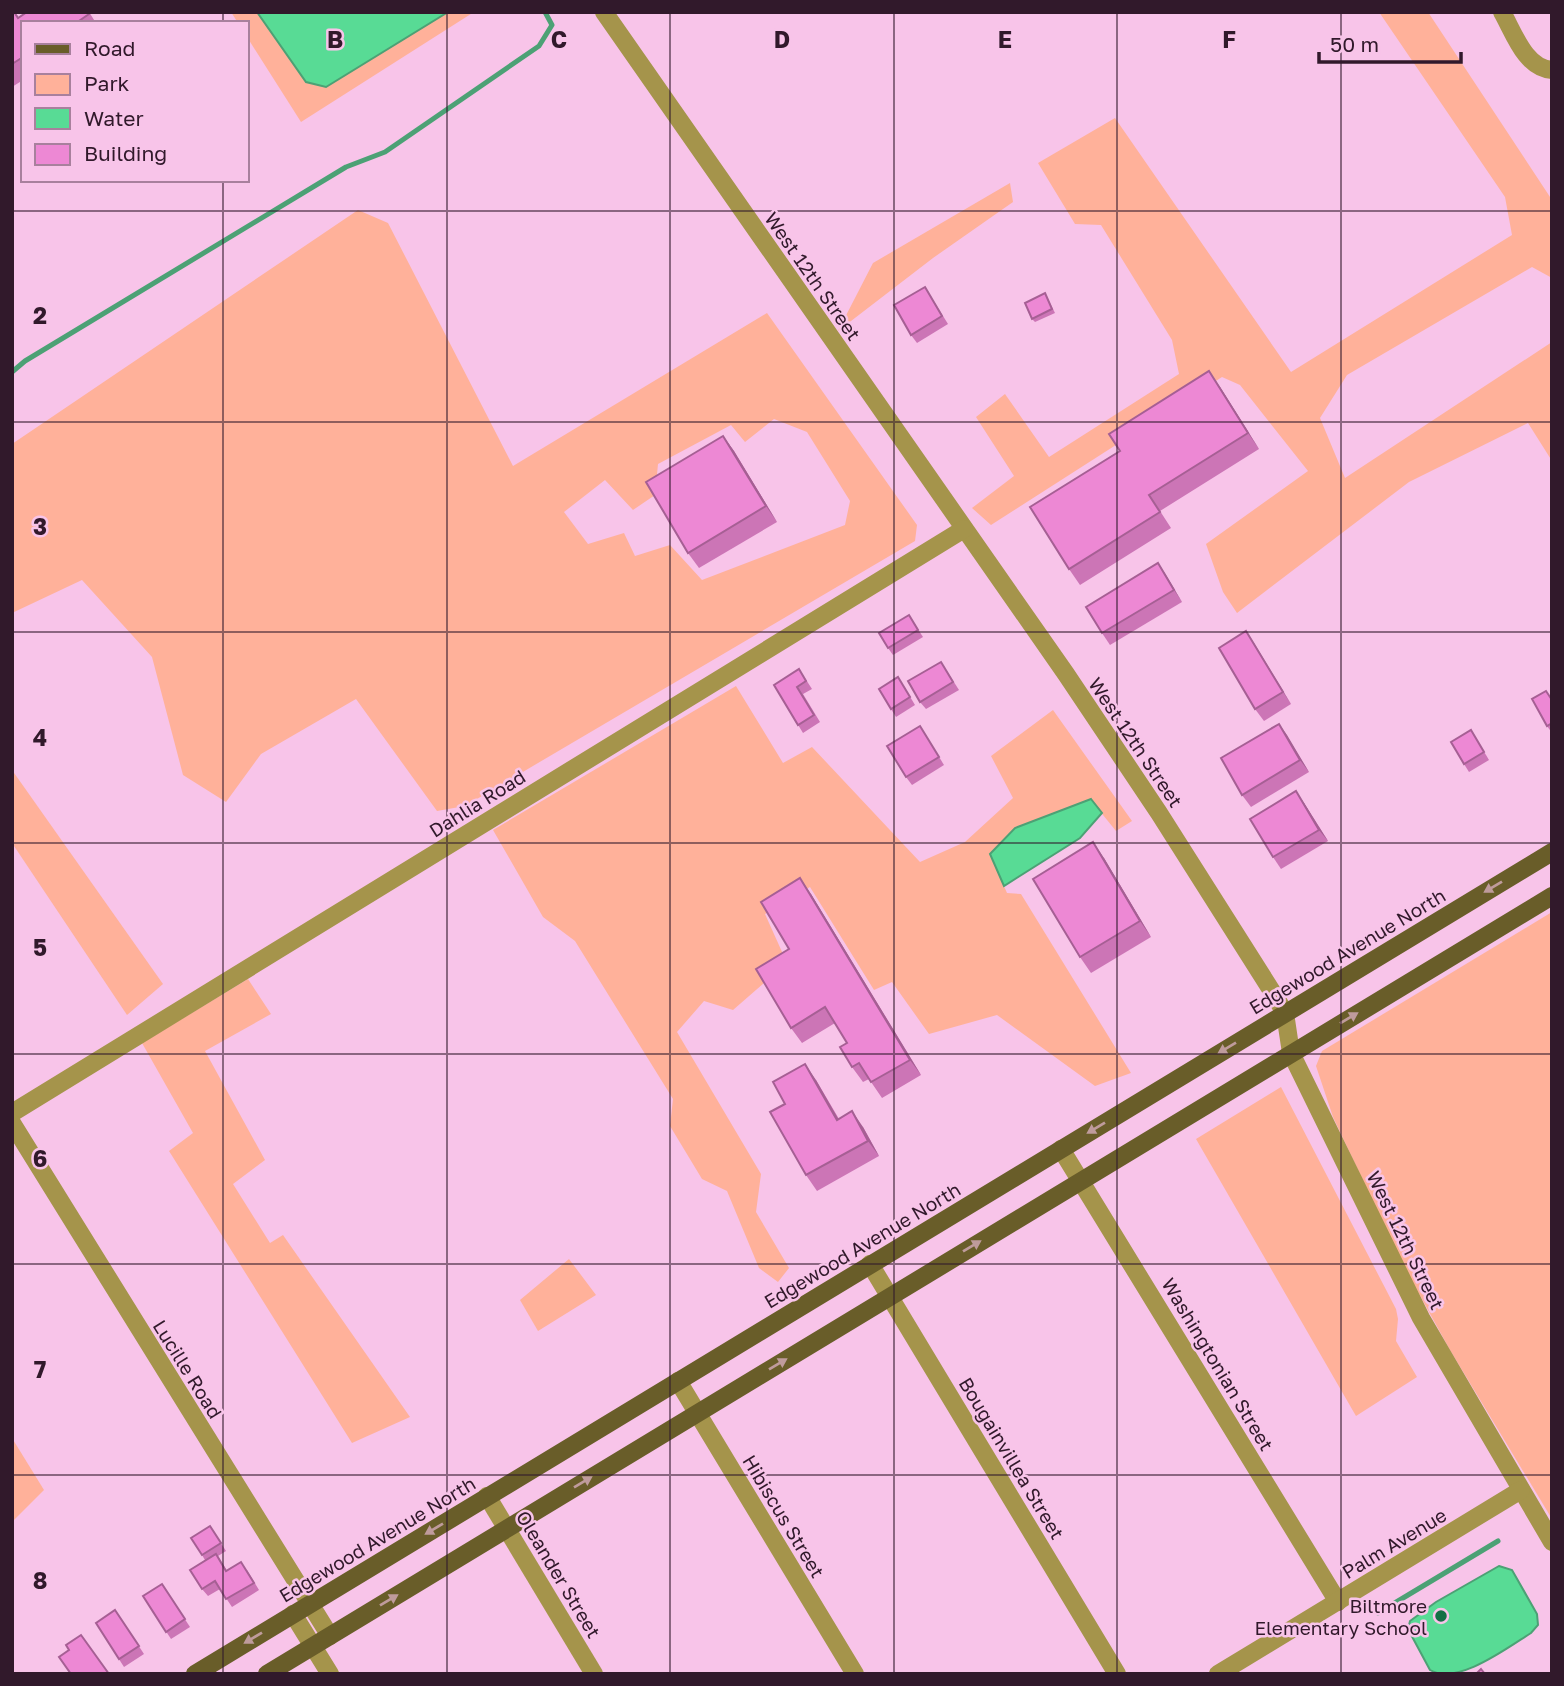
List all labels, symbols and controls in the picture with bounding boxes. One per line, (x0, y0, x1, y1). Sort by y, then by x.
legend (21, 21, 248, 182)
scale bar (1319, 21, 1461, 65)
text: B (327, 25, 343, 53)
text: C (551, 25, 567, 53)
text: D (774, 25, 790, 53)
text: E (998, 25, 1012, 53)
text: F (1222, 25, 1236, 53)
text: 50 m (1330, 31, 1379, 57)
text: Road (84, 35, 135, 61)
text: Park (84, 70, 130, 96)
text: Water (84, 105, 144, 131)
text: Building (84, 140, 167, 166)
street label: West 12th Street (760, 207, 866, 345)
text: 2 (33, 301, 47, 329)
text: 3 (33, 512, 47, 540)
street label: West 12th Street (1084, 673, 1188, 811)
text: 4 (33, 723, 47, 751)
street label: Dahlia Road (425, 764, 529, 842)
one-way arrow (1484, 881, 1503, 894)
street label: Edgewood Avenue North (1245, 883, 1449, 1019)
text: 5 (33, 933, 47, 961)
one-way arrow (1340, 1012, 1359, 1024)
one-way arrow (1217, 1042, 1236, 1055)
one-way arrow (1086, 1121, 1105, 1134)
text: 6 (33, 1144, 47, 1172)
street label: West 12th Street (1362, 1167, 1450, 1313)
street label: Edgewood Avenue North (760, 1177, 964, 1313)
one-way arrow (963, 1240, 982, 1253)
street label: Washingtonian Street (1157, 1273, 1279, 1455)
street label: Lucille Road (149, 1316, 227, 1422)
text: 7 (34, 1355, 46, 1383)
one-way arrow (768, 1358, 787, 1370)
street label: Bougainvillea Street (955, 1373, 1069, 1543)
street label: Hibiscus Street (738, 1450, 830, 1582)
street label: Edgewood Avenue North (275, 1471, 479, 1607)
one-way arrow (574, 1476, 593, 1489)
street label: Palm Avenue (1338, 1503, 1450, 1583)
street label: Oleander Street (512, 1506, 606, 1642)
one-way arrow (424, 1522, 443, 1535)
text: 8 (33, 1566, 47, 1594)
one-way arrow (379, 1594, 398, 1607)
place label: Biltmore Elementary School (1254, 1594, 1427, 1639)
marker: Biltmore Elementary School (1433, 1608, 1449, 1624)
one-way arrow (243, 1632, 262, 1645)

